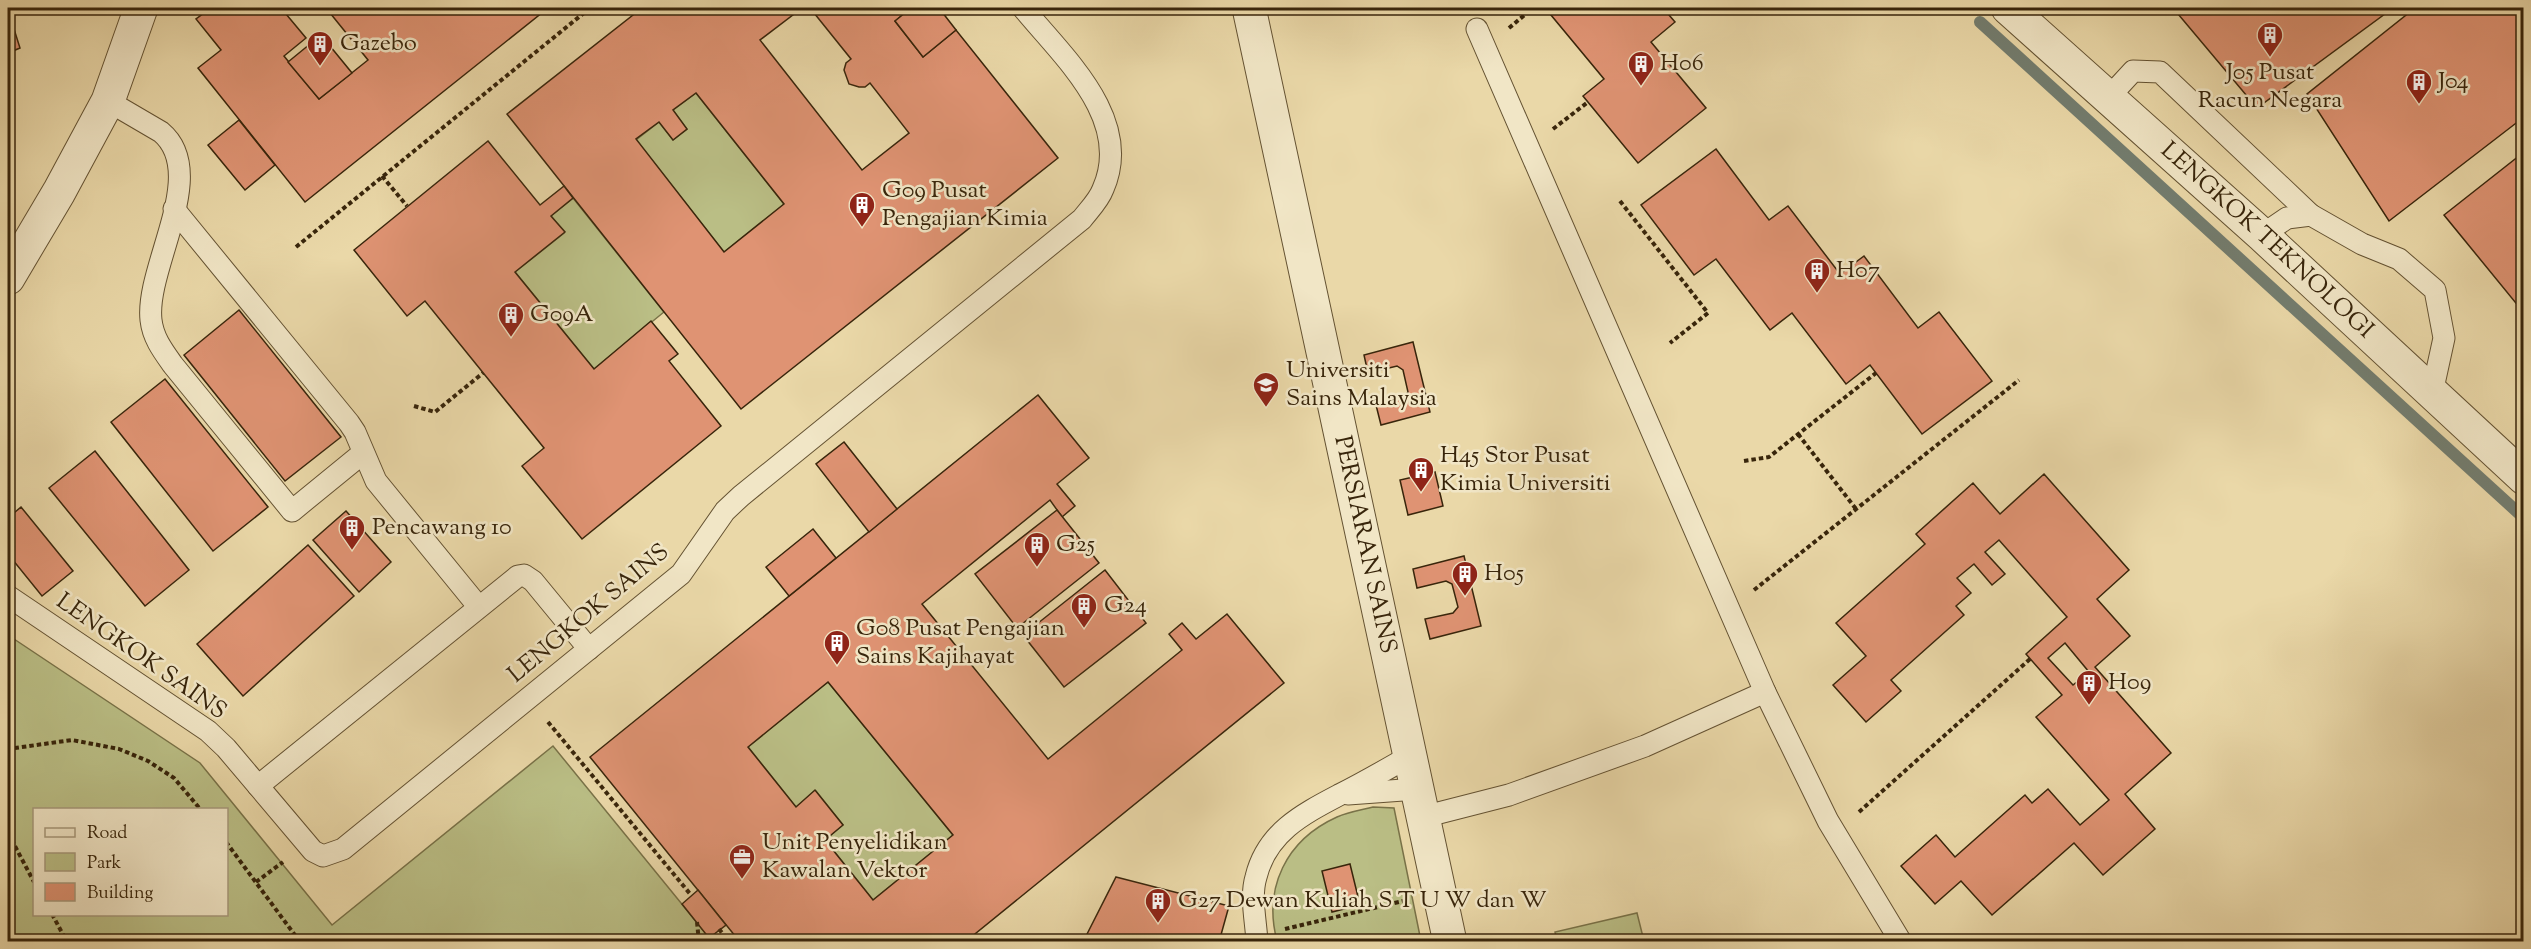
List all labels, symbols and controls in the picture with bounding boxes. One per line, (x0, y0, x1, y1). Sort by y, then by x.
building icon: J05 Pusat Racun Negara (2255, 20, 2285, 58)
place label: Gazebo (340, 27, 417, 61)
building icon: Gazebo (305, 29, 335, 67)
place label: H06 (1660, 47, 1704, 81)
building icon: H06 (1626, 49, 1656, 87)
place label: J05 Pusat Racun Negara (2198, 56, 2342, 118)
place label: J04 (2436, 65, 2469, 99)
building icon: J04 (2404, 67, 2434, 105)
street label: LENGKOK TEKNOLOGI (2153, 135, 2381, 347)
place label: G09 Pusat Pengajian Kimia (882, 174, 1048, 236)
building icon: G09 Pusat Pengajian Kimia (847, 190, 877, 228)
place label: H07 (1836, 254, 1880, 288)
building icon: H07 (1802, 256, 1832, 294)
place label: G09A (530, 298, 594, 332)
building icon: G09A (496, 300, 526, 338)
place label: Universiti Sains Malaysia (1286, 354, 1437, 416)
school or university icon: Universiti Sains Malaysia (1251, 370, 1281, 408)
street label: PERSIARAN SAINS (1325, 433, 1404, 657)
place label: H45 Stor Pusat Kimia Universiti (1440, 439, 1611, 501)
building icon: H45 Stor Pusat Kimia Universiti (1406, 455, 1436, 493)
place label: Pencawang 10 (372, 511, 512, 545)
building icon: Pencawang 10 (337, 513, 367, 551)
place label: G25 (1056, 528, 1095, 562)
building icon: G25 (1022, 530, 1052, 568)
street label: LENGKOK SAINS (501, 536, 677, 692)
place label: H05 (1484, 557, 1524, 591)
building icon: H05 (1450, 559, 1480, 597)
street label: LENGKOK SAINS (49, 585, 233, 729)
place label: G24 (1104, 589, 1147, 623)
building icon: G24 (1069, 591, 1099, 629)
place label: G08 Pusat Pengajian Sains Kajihayat (856, 612, 1065, 674)
building icon: G08 Pusat Pengajian Sains Kajihayat (822, 628, 852, 666)
place label: H09 (2108, 666, 2151, 700)
building icon: H09 (2074, 668, 2104, 706)
legend (33, 808, 228, 916)
text: Road (87, 821, 127, 847)
place label: Unit Penyelidikan Kawalan Vektor (762, 826, 948, 888)
office icon: Unit Penyelidikan Kawalan Vektor (727, 842, 757, 880)
text: Park (87, 851, 122, 877)
text: Building (87, 881, 153, 907)
place label: G27 Dewan Kuliah S T U W dan W (1178, 884, 1547, 918)
building icon: G27 Dewan Kuliah S T U W dan W (1143, 886, 1173, 924)

